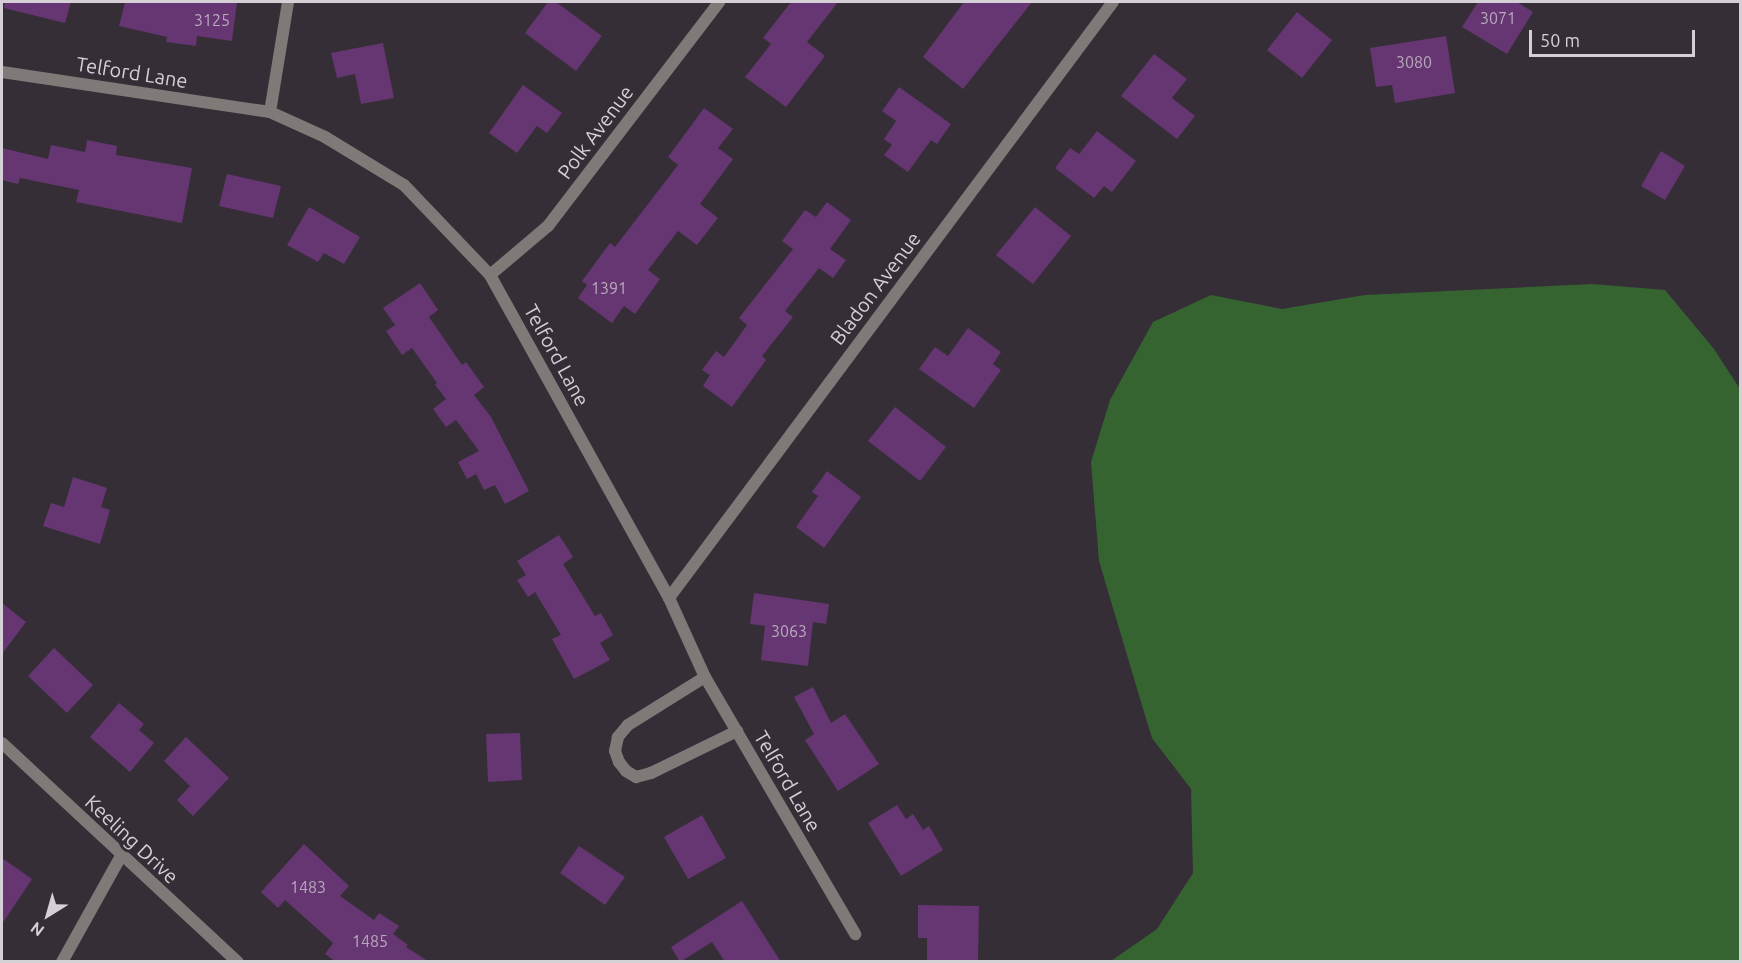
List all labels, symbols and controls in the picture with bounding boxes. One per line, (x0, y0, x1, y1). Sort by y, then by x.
house number: 3071 (1480, 8, 1516, 28)
house number: 3125 (194, 10, 230, 30)
scale bar (1532, 18, 1698, 56)
text: 50 m (1540, 30, 1580, 50)
street label: Telford Lane (75, 51, 189, 93)
house number: 3080 (1396, 52, 1432, 72)
street label: Polk Avenue (552, 81, 638, 183)
street label: Bladon Avenue (825, 227, 925, 349)
house number: 1391 (591, 278, 627, 298)
street label: Telford Lane (519, 300, 595, 410)
house number: 3063 (771, 621, 807, 641)
street label: Telford Lane (749, 726, 827, 836)
street label: Keeling Drive (80, 790, 184, 888)
house number: 1483 (290, 877, 326, 897)
north arrow (18, 885, 78, 945)
text: N (27, 919, 47, 940)
house number: 1485 (352, 931, 388, 951)

